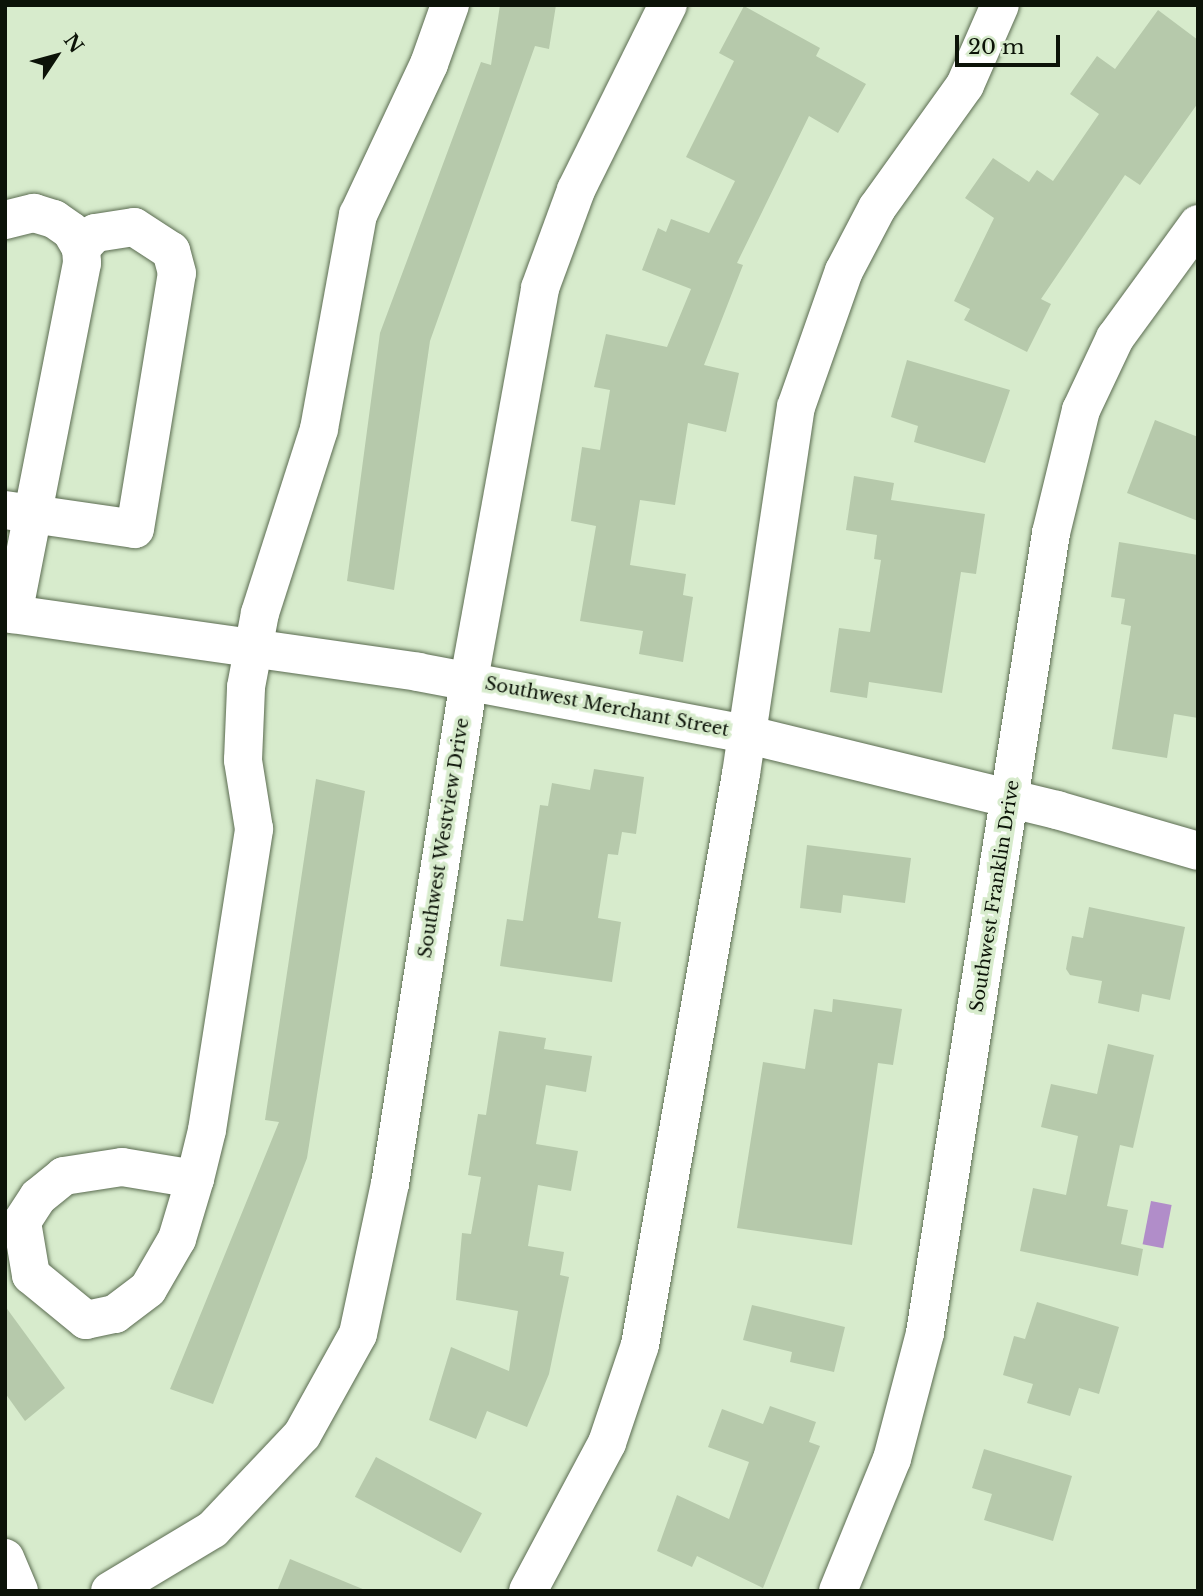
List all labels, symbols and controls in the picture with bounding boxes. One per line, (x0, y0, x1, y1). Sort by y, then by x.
north arrow (21, 21, 91, 91)
scale bar (958, 21, 1063, 65)
text: N (59, 29, 88, 57)
text: 20 m (968, 34, 1025, 60)
street label: Southwest Merchant Street (483, 673, 731, 741)
street label: Southwest Westview Drive (414, 716, 474, 960)
street label: Southwest Franklin Drive (966, 778, 1024, 1014)

